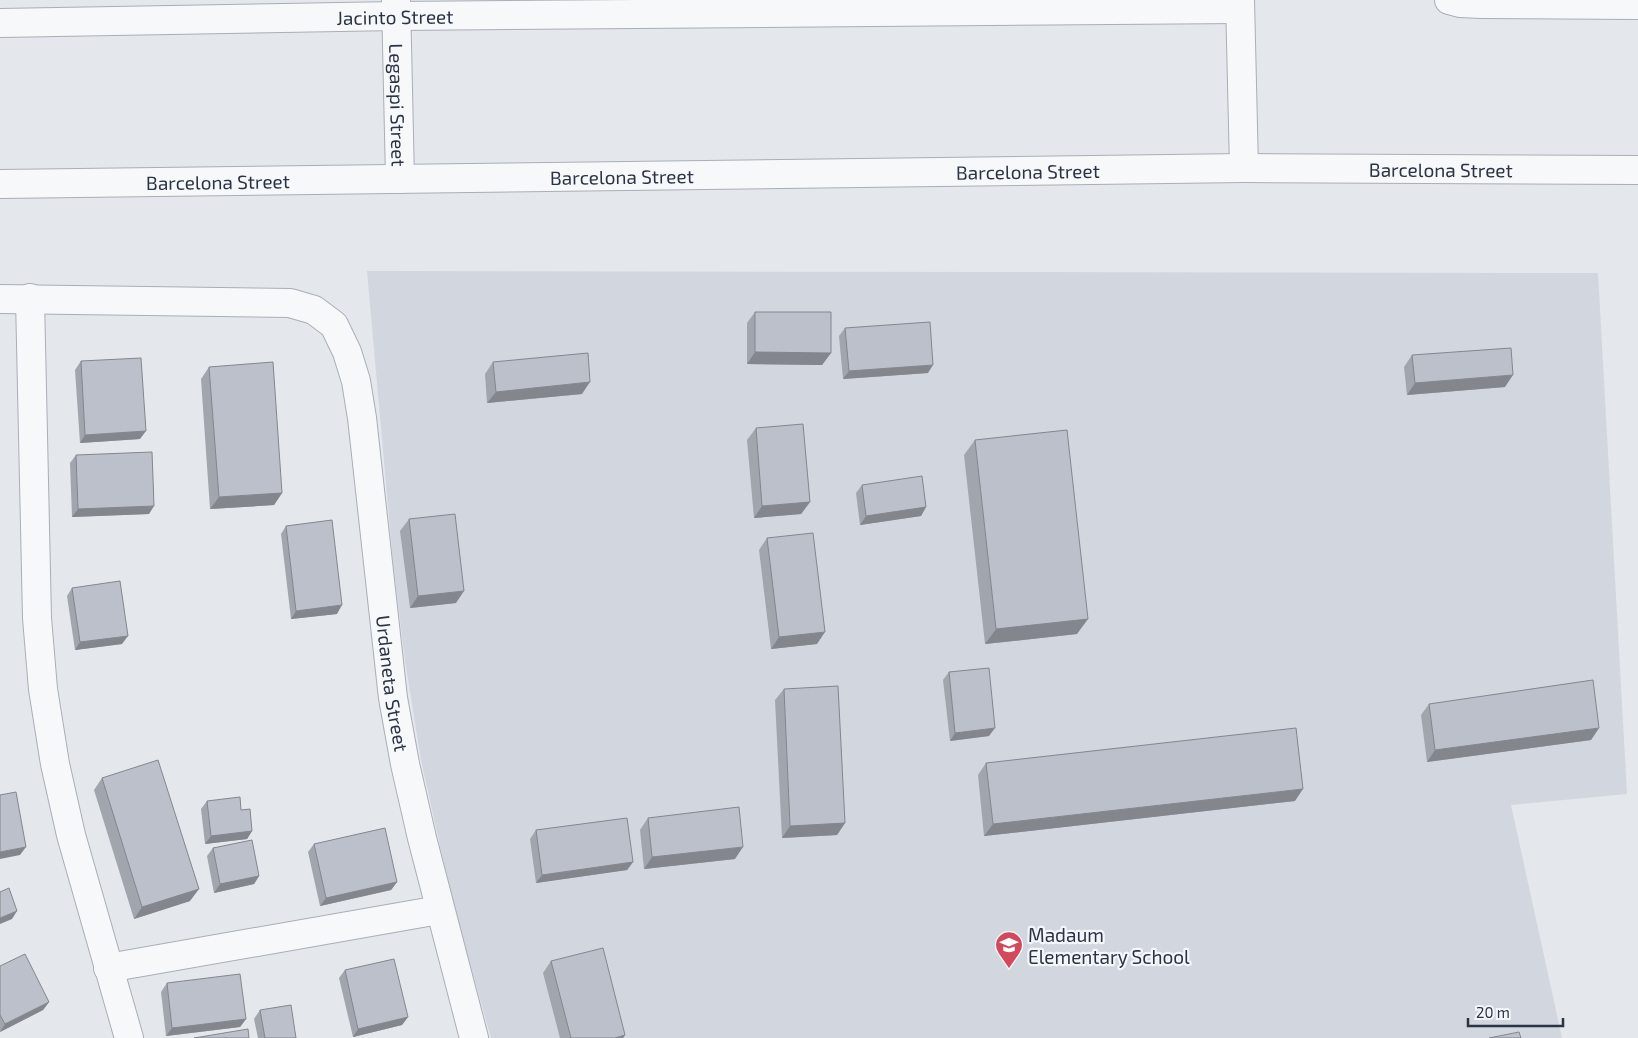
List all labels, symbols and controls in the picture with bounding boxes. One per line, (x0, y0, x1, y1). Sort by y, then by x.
street label: Jacinto Street (336, 4, 454, 29)
street label: Legaspi Street (385, 43, 411, 167)
street label: Barcelona Street (1369, 157, 1513, 181)
street label: Barcelona Street (956, 158, 1100, 183)
street label: Barcelona Street (550, 164, 694, 188)
street label: Barcelona Street (146, 169, 290, 194)
street label: Urdaneta Street (372, 614, 414, 753)
place label: Madaum Elementary School (1028, 923, 1190, 968)
school or university icon: Madaum Elementary School (994, 930, 1024, 969)
scale bar (1468, 996, 1563, 1028)
text: 20 m (1476, 1003, 1510, 1021)

